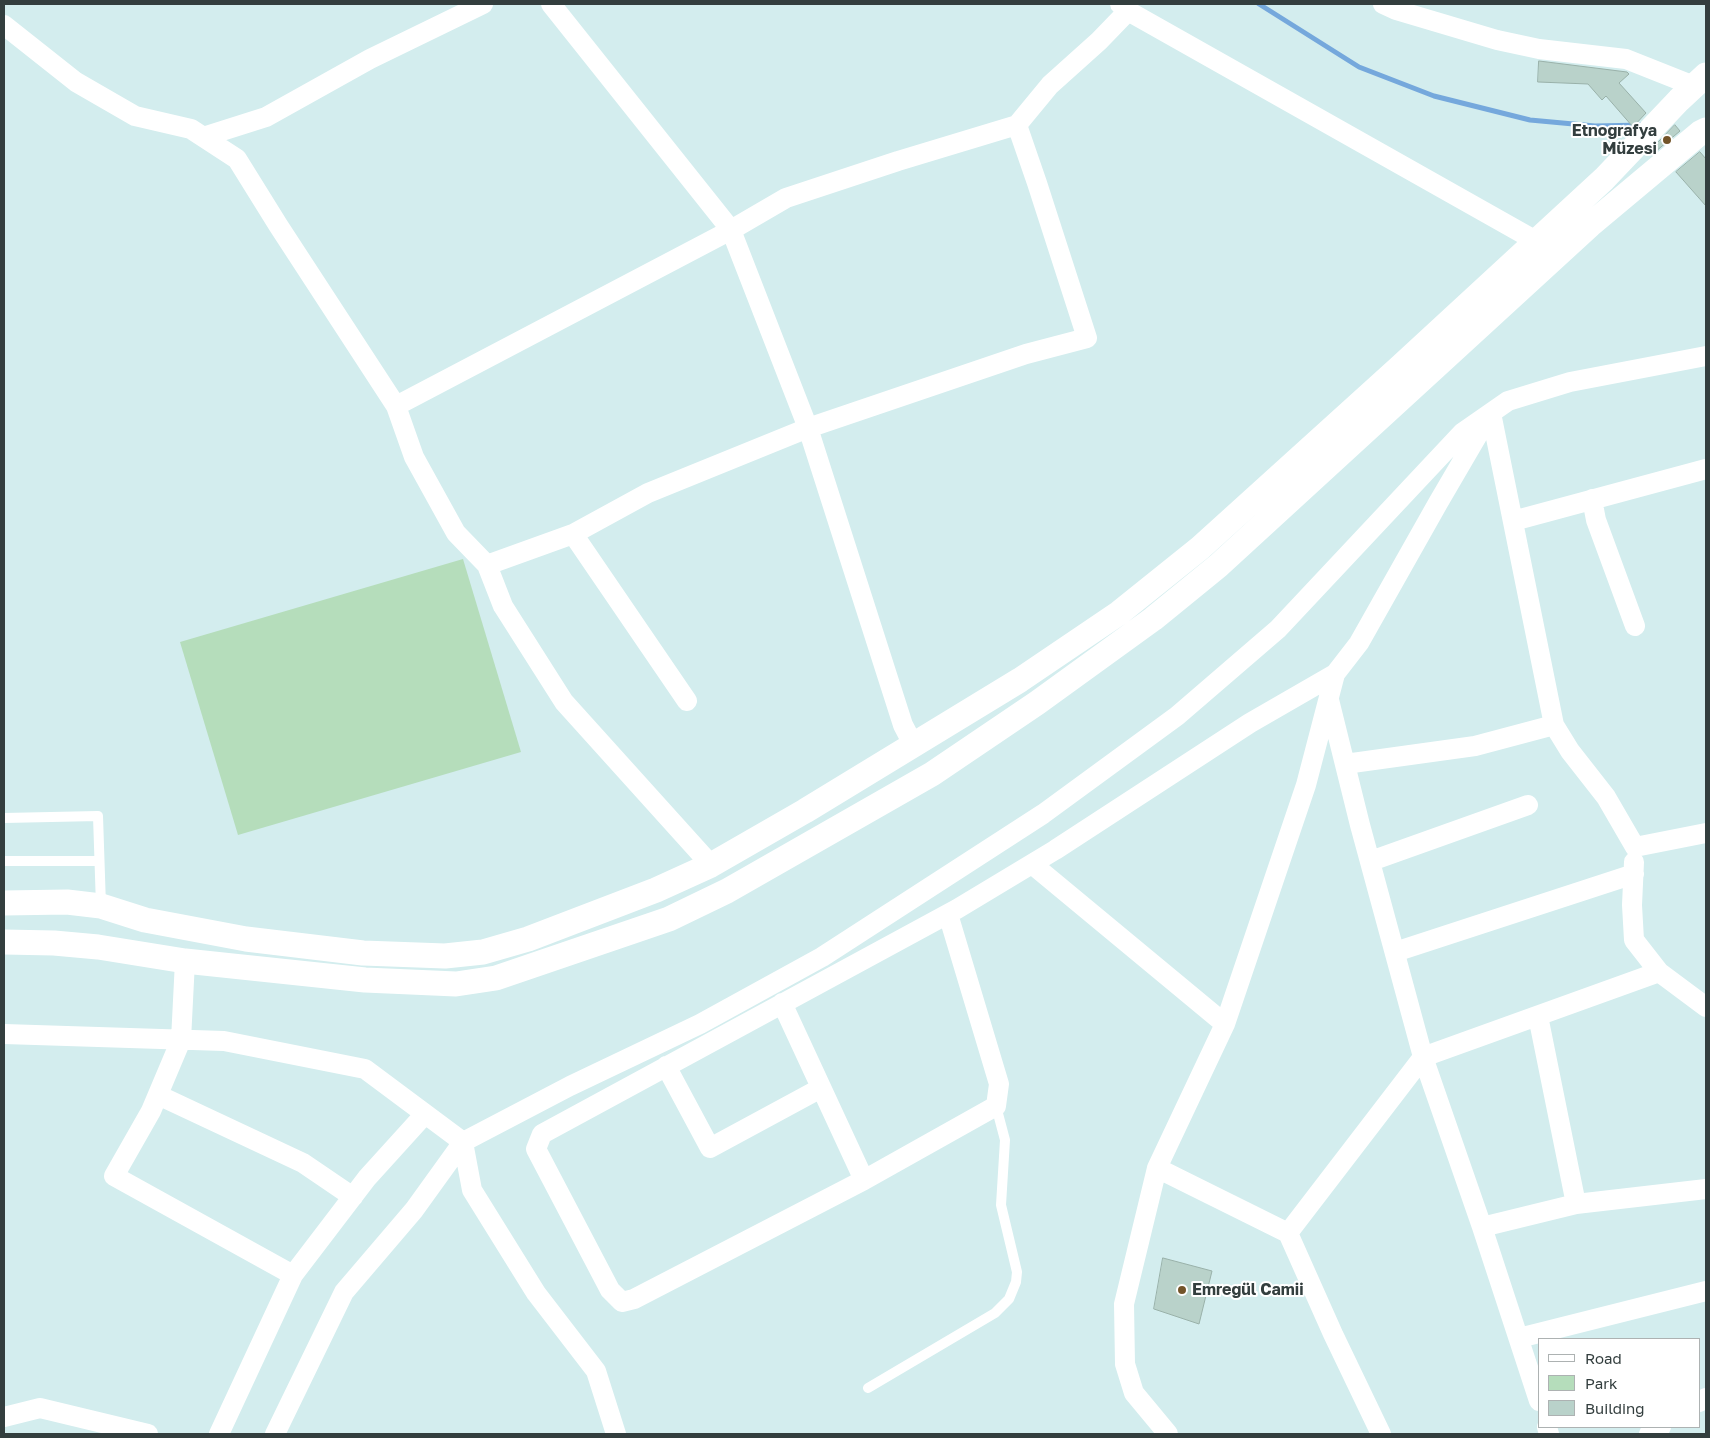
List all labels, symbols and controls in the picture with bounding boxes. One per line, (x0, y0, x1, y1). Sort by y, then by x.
place label: Etnografya Müzesi (1572, 121, 1657, 159)
marker: Etnografya Müzesi (1661, 134, 1673, 146)
place label: Emregül Camii (1192, 1280, 1304, 1300)
marker: Emregül Camii (1176, 1284, 1188, 1296)
legend (1538, 1338, 1700, 1428)
text: Road (1585, 1349, 1622, 1367)
text: Park (1585, 1374, 1617, 1392)
text: Building (1585, 1399, 1645, 1417)

